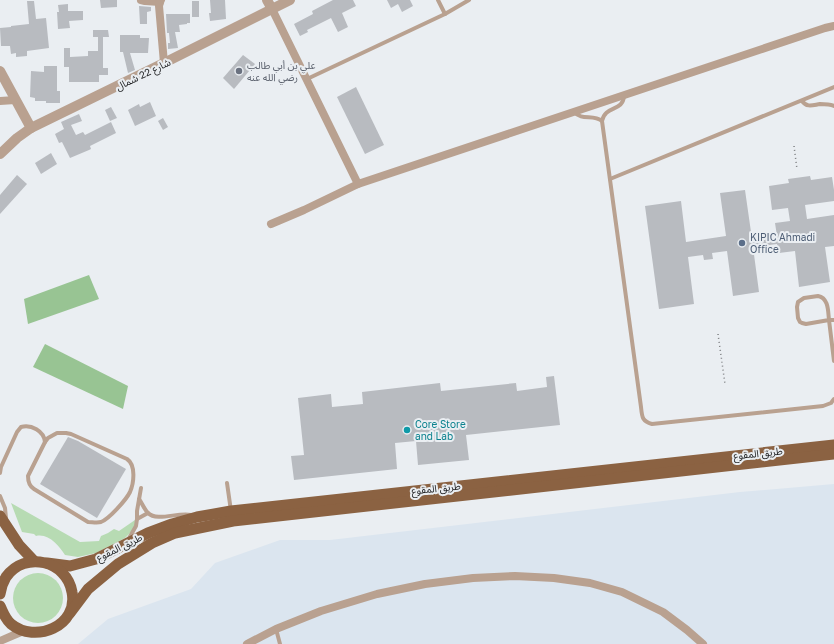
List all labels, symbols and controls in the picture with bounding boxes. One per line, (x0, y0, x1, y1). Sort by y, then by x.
street label: شارع 22 شمال (114, 55, 173, 94)
place label: علي بن أبي طالب رضي الله عنه (247, 59, 316, 85)
marker: علي بن أبي طالب رضي الله عنه (234, 66, 244, 76)
place label: KIPIC Ahmadi Office (750, 231, 815, 255)
marker: KIPIC Ahmadi Office (737, 238, 747, 248)
place label: Core Store and Lab (415, 418, 466, 442)
marker: Core Store and Lab (402, 425, 412, 435)
street label: طريق المقوع (733, 444, 784, 464)
street label: طريق المقوع (411, 479, 462, 499)
street label: طريق المقوع (94, 531, 145, 565)

